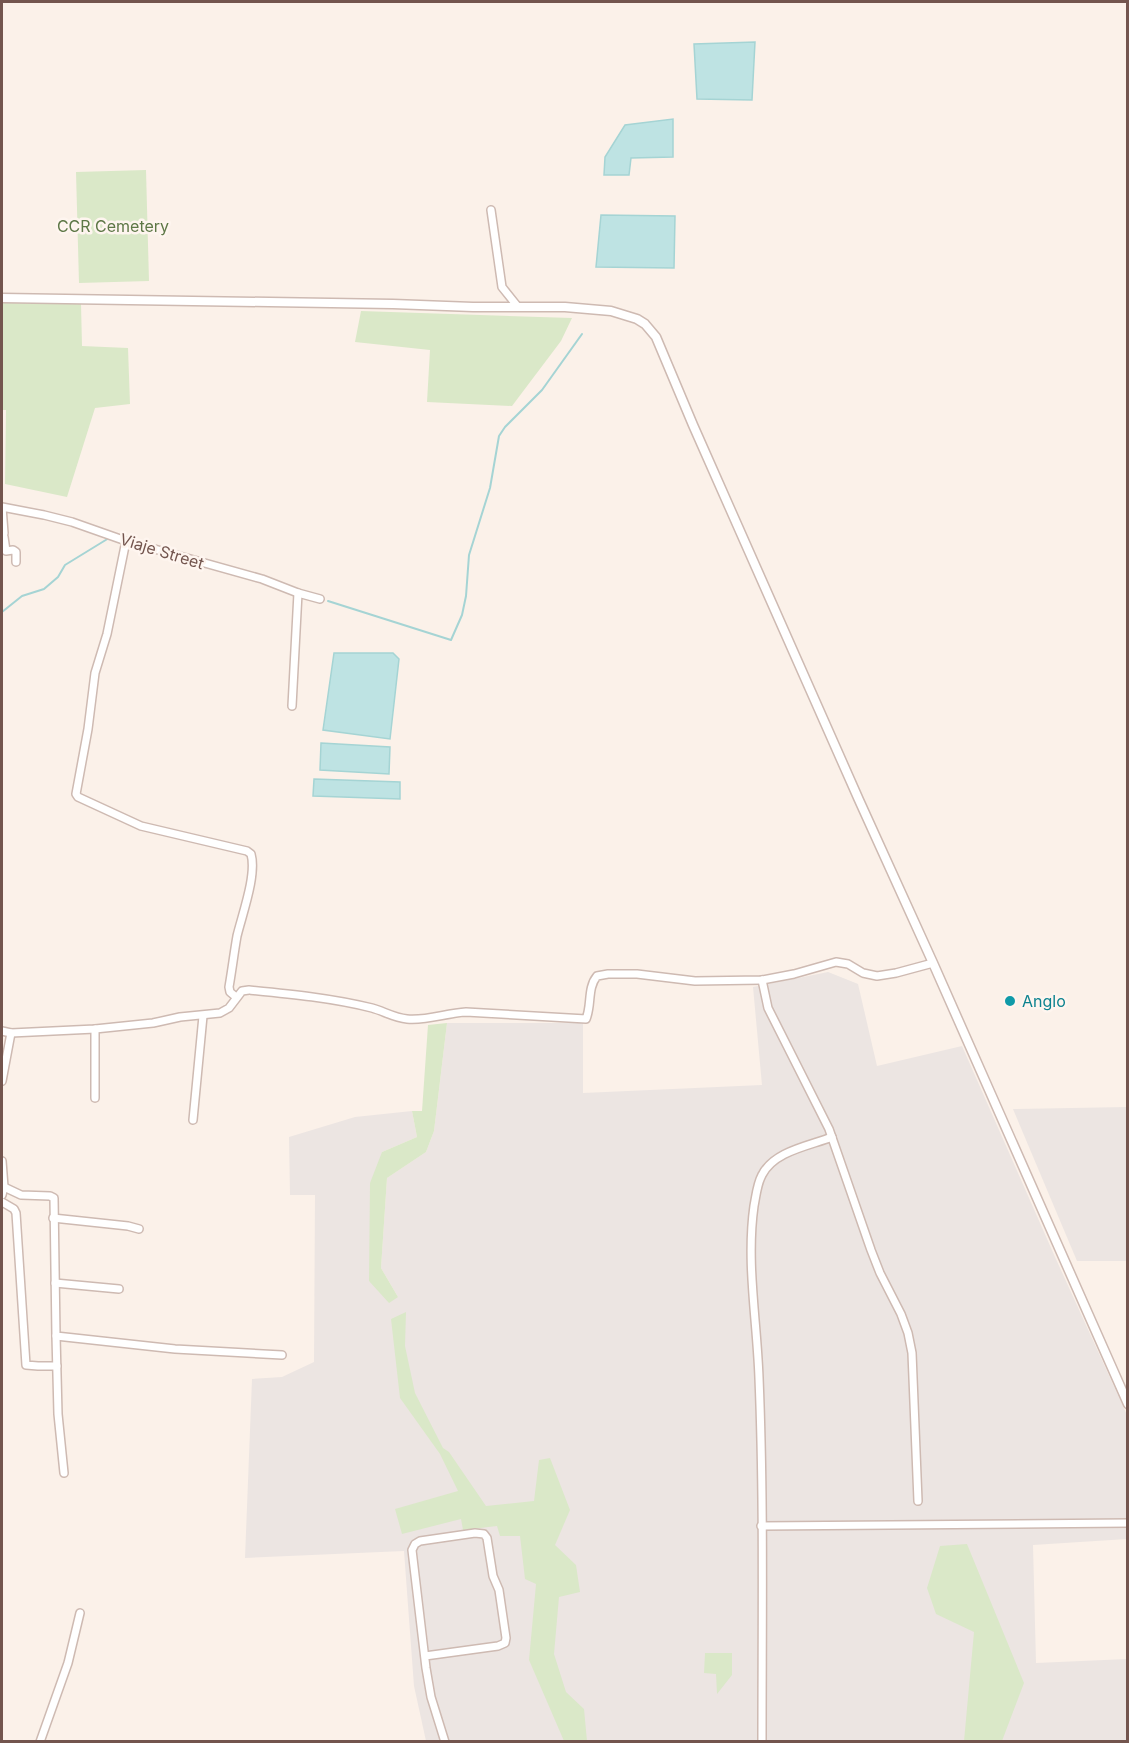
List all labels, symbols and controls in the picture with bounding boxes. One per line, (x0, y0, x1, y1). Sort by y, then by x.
park label: CCR Cemetery (57, 216, 169, 236)
street label: Viaje Street (118, 529, 206, 573)
place label: Anglo (1022, 991, 1066, 1011)
marker: Anglo (1003, 994, 1017, 1008)

